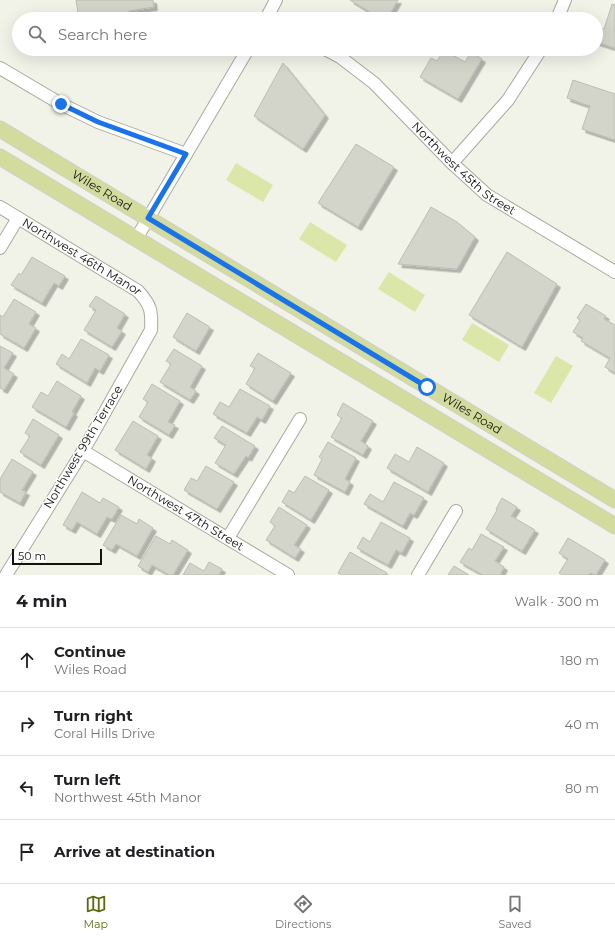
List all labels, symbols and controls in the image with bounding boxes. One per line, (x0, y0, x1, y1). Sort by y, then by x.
search box (12, 12, 603, 56)
icon: search (26, 23, 48, 45)
text: Search here (58, 25, 147, 44)
route end (52, 95, 70, 113)
street label: Northwest 45th Street (409, 118, 519, 218)
street label: Wiles Road (69, 166, 135, 214)
street label: Northwest 46th Manor (20, 214, 146, 298)
route start (418, 378, 436, 396)
street label: Northwest 99th Terrace (40, 382, 125, 511)
street label: Wiles Road (439, 389, 505, 437)
street label: Northwest 47th Street (125, 472, 247, 554)
scale bar (12, 547, 102, 566)
text: 50 m (18, 549, 46, 563)
text: 4 min (16, 591, 67, 611)
text: Walk · 300 m (514, 593, 599, 609)
text: Continue (54, 642, 126, 661)
icon: ahead (16, 649, 38, 671)
text: 180 m (560, 652, 599, 668)
text: Wiles Road (54, 661, 127, 677)
text: Turn right (54, 706, 133, 725)
icon: right (16, 713, 38, 735)
text: 40 m (565, 716, 599, 732)
text: Coral Hills Drive (54, 725, 155, 741)
text: Turn left (54, 770, 121, 789)
icon: left (16, 777, 38, 799)
text: 80 m (565, 780, 599, 796)
text: Northwest 45th Manor (54, 789, 202, 805)
icon: arrive (16, 841, 38, 863)
text: Arrive at destination (54, 842, 215, 861)
tab: Map (84, 893, 108, 931)
tab: Directions (275, 893, 331, 931)
tab: Saved (498, 893, 531, 931)

